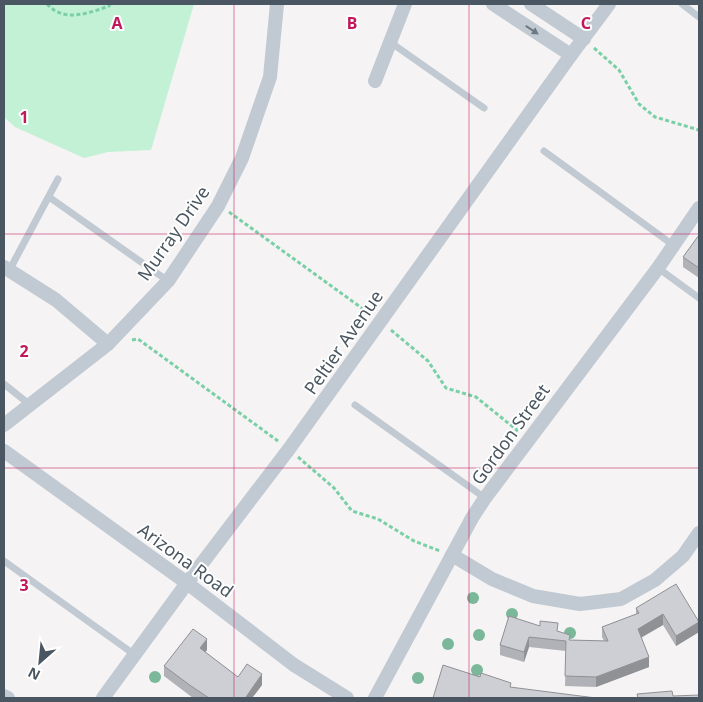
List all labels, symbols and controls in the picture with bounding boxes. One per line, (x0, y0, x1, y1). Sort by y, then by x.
text: A (111, 12, 123, 34)
text: B (347, 12, 357, 34)
text: C (581, 12, 591, 34)
one-way arrow (525, 25, 538, 35)
text: 1 (19, 106, 29, 128)
street label: Murray Drive (131, 181, 215, 285)
street label: Peltier Avenue (298, 285, 388, 399)
text: 2 (19, 340, 29, 362)
street label: Gordon Street (465, 378, 555, 489)
street label: Arizona Road (134, 517, 238, 603)
text: 3 (19, 574, 29, 596)
north arrow (15, 637, 65, 687)
text: N (24, 663, 43, 685)

